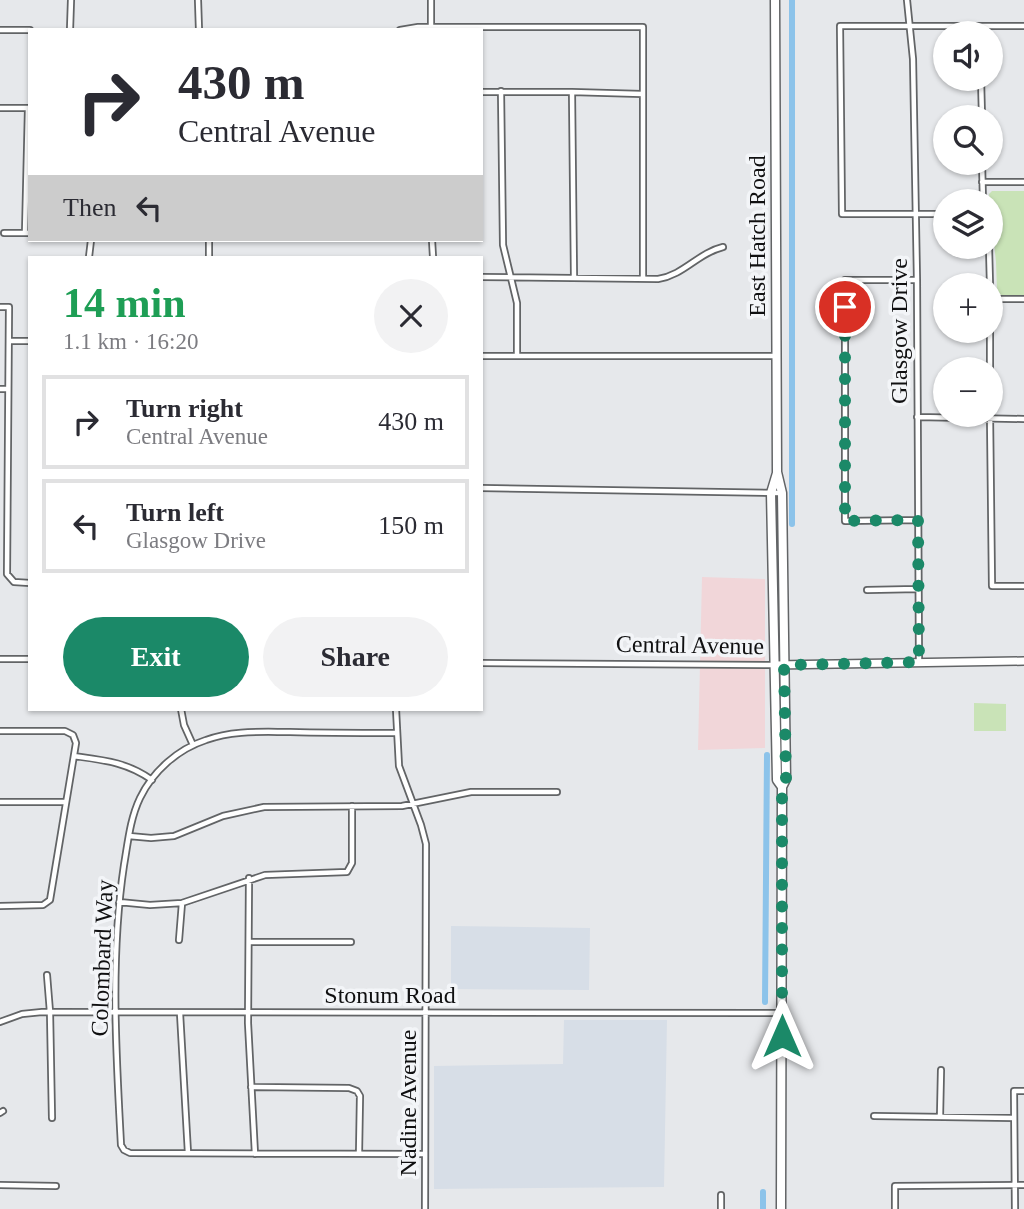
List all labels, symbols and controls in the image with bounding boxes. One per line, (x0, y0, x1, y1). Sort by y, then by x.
map controls (933, 21, 1003, 427)
button: sound (933, 21, 1003, 91)
text: 430 m (178, 55, 305, 110)
icon: right (63, 56, 154, 147)
button: search (933, 105, 1003, 175)
text: Central Avenue (178, 113, 376, 149)
street label: East Hatch Road (744, 155, 770, 317)
icon: left (130, 189, 168, 227)
button: layers (933, 189, 1003, 259)
text: Then (63, 193, 116, 222)
street label: Glasgow Drive (886, 258, 912, 404)
button: + (933, 273, 1003, 343)
pin (815, 277, 875, 337)
button: close (374, 279, 448, 353)
text: 14 min (63, 280, 186, 326)
icon: arrive (826, 288, 864, 326)
text: 1.1 km · 16:20 (63, 329, 198, 354)
button: − (933, 357, 1003, 427)
text: Turn right (126, 394, 243, 423)
icon: right (67, 403, 105, 441)
text: 430 m (378, 407, 444, 436)
text: Central Avenue (126, 424, 268, 449)
text: Turn left (126, 498, 224, 527)
icon: left (67, 507, 105, 545)
text: 150 m (378, 511, 444, 540)
text: Glasgow Drive (126, 528, 266, 553)
button: Exit (63, 617, 249, 697)
button: Share (263, 617, 448, 697)
street label: Central Avenue (616, 631, 764, 659)
street label: Colombard Way (86, 879, 118, 1037)
street label: Stonum Road (324, 982, 456, 1008)
position arrow (745, 999, 819, 1073)
street label: Nadine Avenue (395, 1030, 421, 1176)

